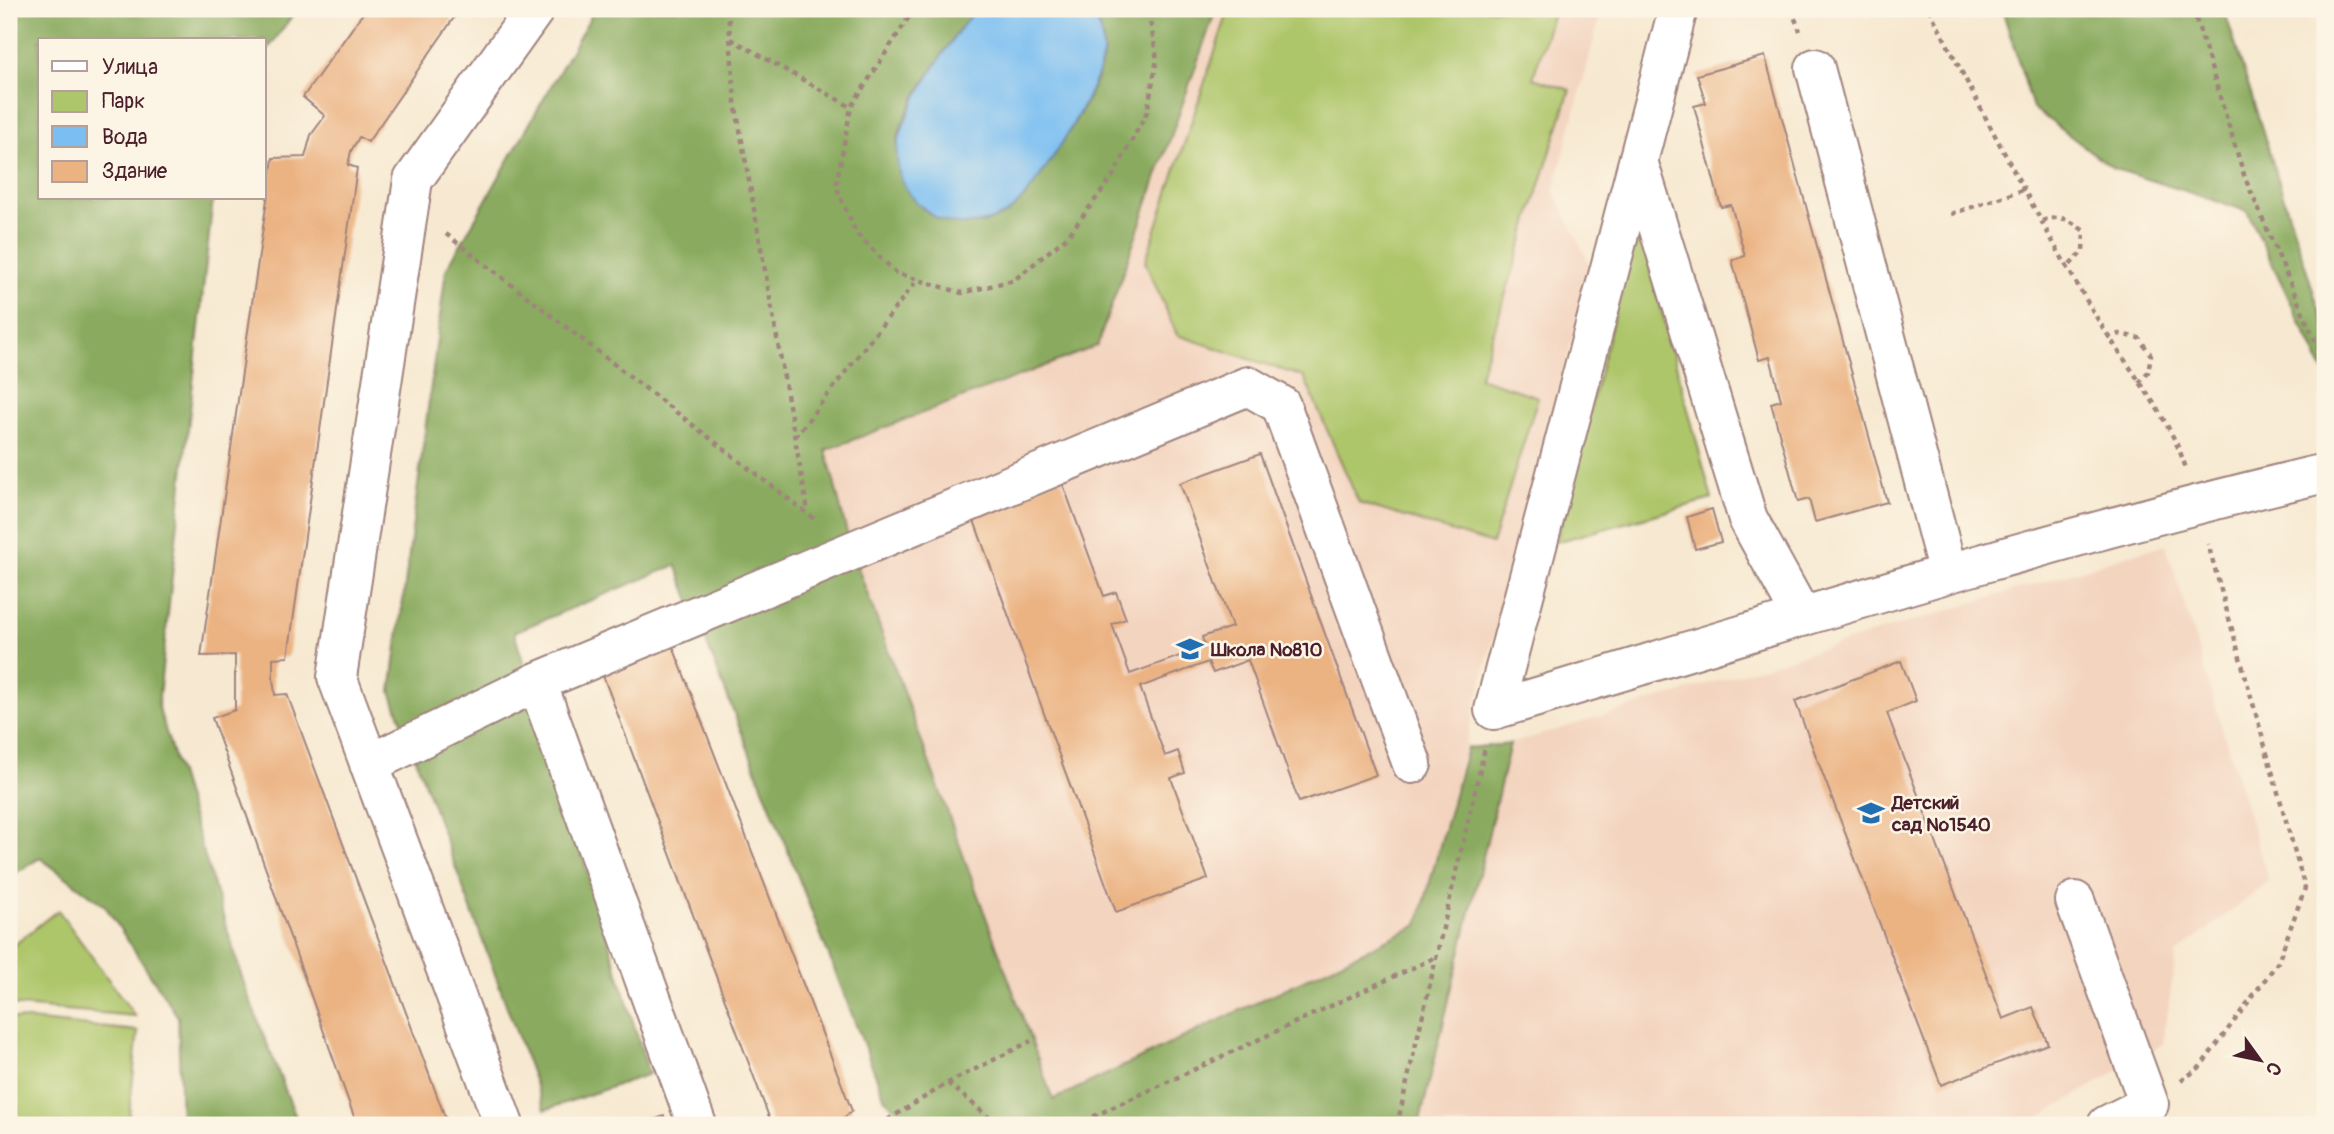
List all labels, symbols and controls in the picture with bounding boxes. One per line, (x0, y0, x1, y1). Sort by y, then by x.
legend (38, 38, 266, 200)
text: Улица (102, 54, 158, 81)
text: Парк (102, 88, 145, 115)
text: Вода (102, 124, 148, 151)
text: Здание (102, 158, 168, 185)
school or university icon: Школа №810 (1175, 634, 1205, 664)
place label: Школа №810 (1210, 638, 1323, 662)
place label: Детский сад №1540 (1891, 791, 1991, 837)
school or university icon: Детский сад №1540 (1856, 798, 1886, 828)
north arrow (2226, 1026, 2296, 1096)
text: С (2260, 1057, 2287, 1080)

